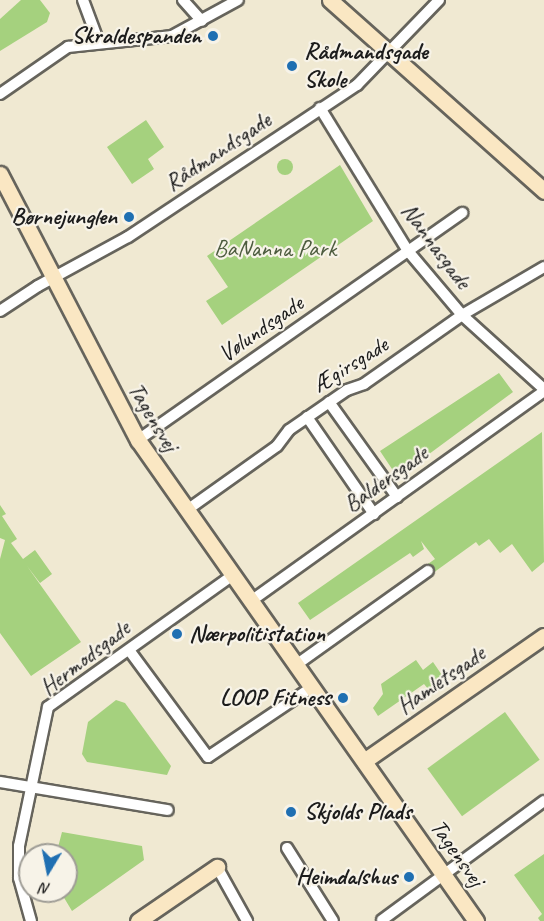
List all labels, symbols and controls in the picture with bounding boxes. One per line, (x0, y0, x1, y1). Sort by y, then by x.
place label: Skraldespanden (71, 22, 201, 50)
marker: Skraldespanden (206, 29, 220, 43)
place label: Rådmandsgade Skole (304, 38, 428, 94)
marker: Rådmandsgade Skole (285, 59, 299, 73)
street label: Rådmandsgade (159, 106, 277, 198)
street label: Nannasgade (394, 197, 478, 295)
place label: Børnejunglen (11, 203, 117, 231)
marker: Børnejunglen (122, 210, 136, 224)
park label: BaNanna Park (214, 235, 336, 263)
street label: Vølundsgade (213, 289, 309, 369)
street label: Ægirsgade (307, 330, 393, 400)
street label: Tagensvej (121, 377, 185, 457)
street label: Baldersgade (338, 439, 434, 519)
street label: Hermodsgade (34, 614, 136, 702)
place label: Nærpolitistation (189, 620, 325, 648)
marker: Nærpolitistation (170, 627, 184, 641)
street label: Hamletsgade (391, 639, 491, 721)
place label: LOOP Fitness (220, 684, 331, 712)
marker: LOOP Fitness (336, 691, 350, 705)
place label: Skjolds Plads (304, 798, 412, 826)
marker: Skjolds Plads (282, 803, 300, 821)
street label: Tagensvej (424, 814, 490, 892)
north arrow (18, 843, 78, 903)
place label: Heimdalshus (296, 863, 397, 891)
marker: Heimdalshus (402, 870, 416, 884)
text: N (39, 878, 52, 899)

